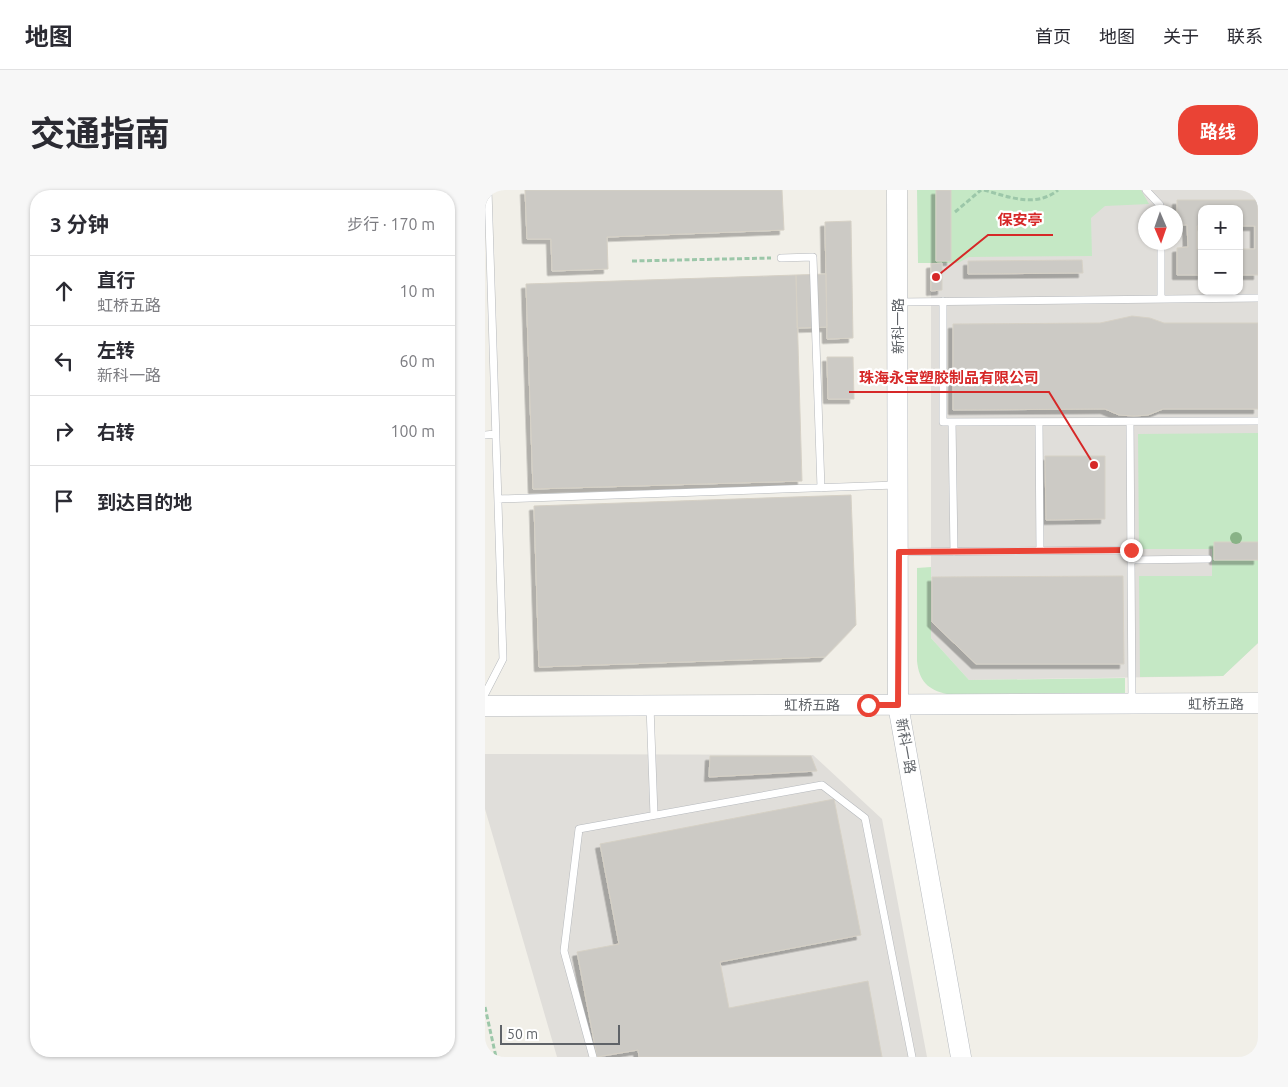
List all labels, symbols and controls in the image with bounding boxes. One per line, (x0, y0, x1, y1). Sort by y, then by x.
text: 地图 (25, 23, 73, 50)
text: 首页 (1035, 26, 1071, 46)
text: 地图 (1099, 26, 1135, 46)
text: 关于 (1163, 26, 1199, 46)
text: 联系 (1227, 26, 1263, 46)
button: 路线 (1178, 105, 1258, 155)
text: 交通指南 (30, 113, 170, 153)
callout: 保安亭 (988, 205, 1053, 235)
north arrow (1138, 205, 1183, 250)
map controls (1198, 205, 1243, 295)
button: + (1198, 205, 1243, 250)
text: 保安亭 (997, 211, 1043, 228)
text: 3 分钟 (50, 212, 109, 236)
text: 步行 · 170 m (347, 215, 435, 233)
button: − (1198, 250, 1243, 295)
text: 直行 (97, 269, 135, 291)
icon: ahead (50, 277, 78, 305)
text: 10 m (399, 282, 435, 300)
text: 虹桥五路 (97, 296, 161, 314)
street label: 新科一路 (890, 298, 906, 354)
text: 左转 (97, 339, 135, 361)
icon: left (50, 347, 78, 375)
text: 60 m (399, 352, 435, 370)
callout: 珠海永宝塑胶制品有限公司 (849, 362, 1049, 392)
text: 新科一路 (97, 366, 161, 384)
text: 珠海永宝塑胶制品有限公司 (859, 369, 1039, 386)
icon: right (50, 417, 78, 445)
text: 右转 (97, 421, 135, 443)
text: 100 m (390, 422, 435, 440)
icon: arrive (50, 487, 78, 515)
text: 到达目的地 (97, 491, 192, 513)
route end (1120, 539, 1143, 562)
route start (857, 694, 880, 717)
street label: 虹桥五路 (1188, 696, 1244, 712)
street label: 虹桥五路 (784, 697, 840, 713)
street label: 新科一路 (893, 717, 919, 775)
scale bar (500, 1022, 620, 1045)
text: 50 m (507, 1026, 538, 1042)

